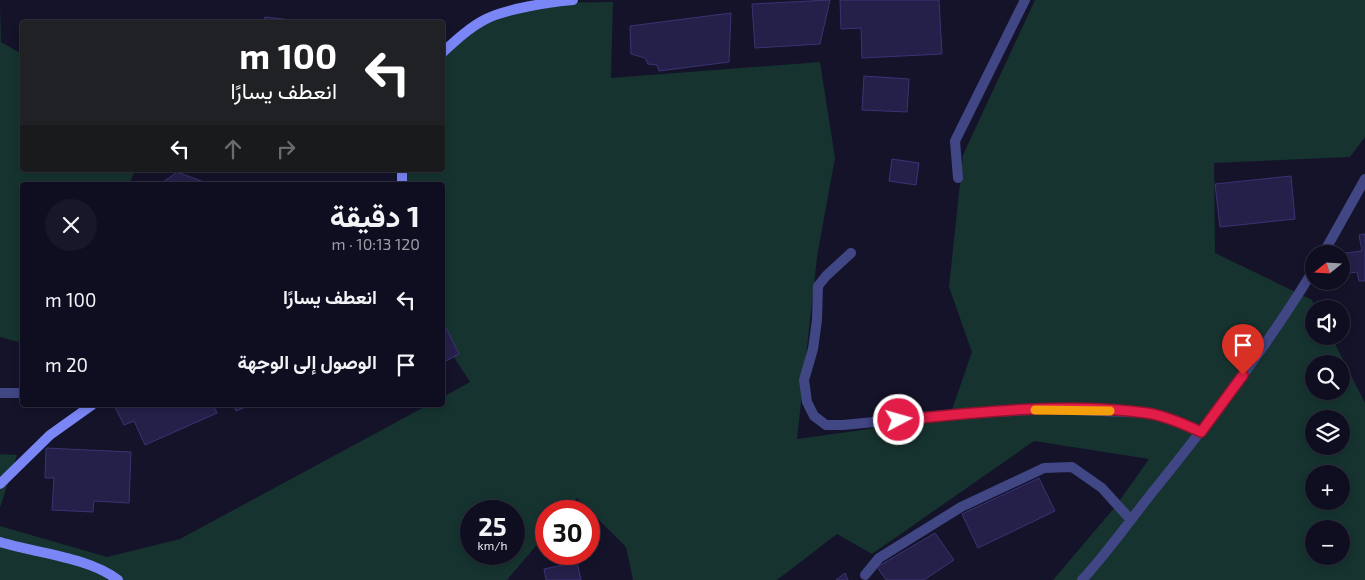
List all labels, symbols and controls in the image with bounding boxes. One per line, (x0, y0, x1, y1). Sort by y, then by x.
text: 100 m (239, 34, 337, 76)
icon: left (355, 40, 420, 105)
text: انعطف يسارًا (231, 77, 337, 103)
icon: left (166, 135, 194, 163)
icon: ahead (219, 135, 247, 163)
icon: right (272, 135, 300, 163)
text: 1 دقيقة (330, 197, 420, 233)
button: close (45, 199, 97, 251)
text: 120 m · 10:13 (331, 234, 420, 253)
north arrow (1305, 245, 1350, 290)
map controls (1305, 245, 1350, 565)
text: انعطف يسارًا (283, 285, 377, 308)
icon: left (392, 286, 420, 314)
text: 100 m (45, 288, 96, 311)
button: sound (1305, 300, 1350, 345)
pin (1222, 324, 1264, 375)
icon: arrive (1229, 331, 1257, 359)
text: الوصول إلى الوجهة (237, 350, 377, 373)
icon: arrive (392, 351, 420, 379)
text: 20 m (45, 353, 88, 376)
button: search (1305, 355, 1350, 400)
position arrow (872, 393, 924, 445)
button: layers (1305, 410, 1350, 455)
button: + (1305, 465, 1350, 510)
speed limit sign: 30 (535, 500, 600, 565)
text: 25 (478, 511, 507, 541)
button: − (1305, 520, 1350, 565)
text: km/h (478, 538, 507, 552)

